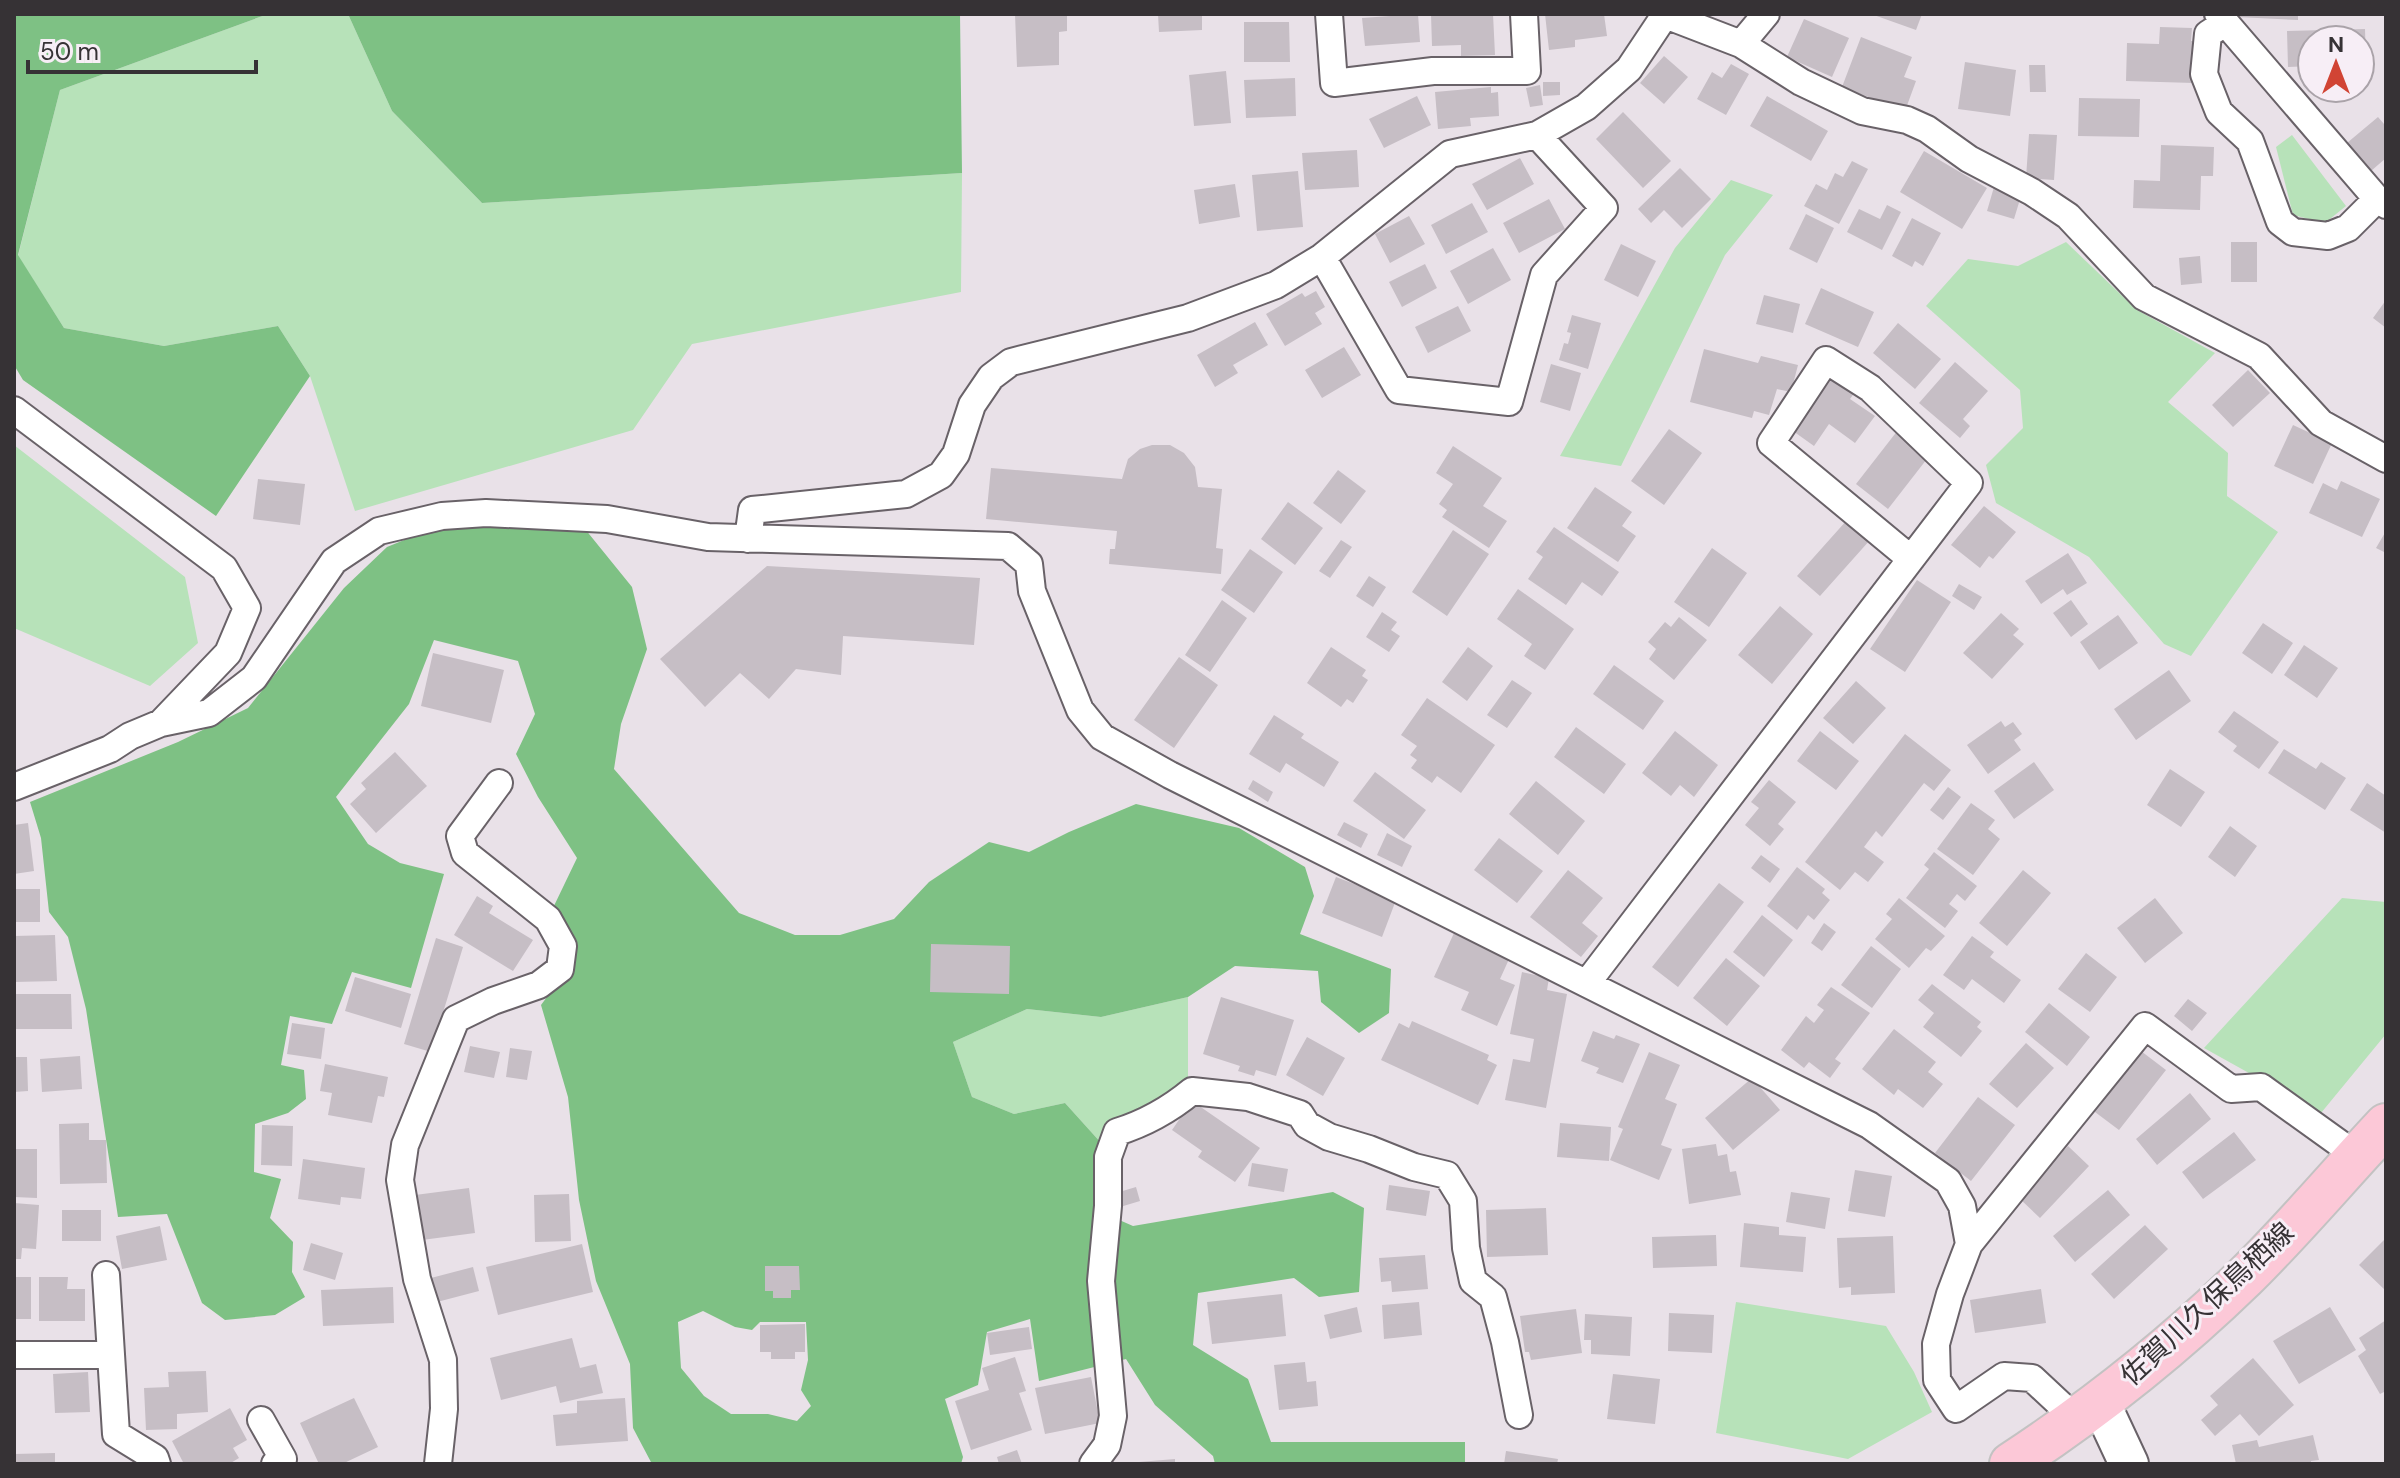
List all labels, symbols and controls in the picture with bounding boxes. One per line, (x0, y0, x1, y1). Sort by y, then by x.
scale bar (28, 24, 256, 74)
north arrow (2296, 24, 2376, 104)
text: N (2328, 30, 2344, 59)
text: 50 m (40, 36, 99, 67)
street label: 佐賀川久保鳥栖線 (2112, 1214, 2302, 1394)

